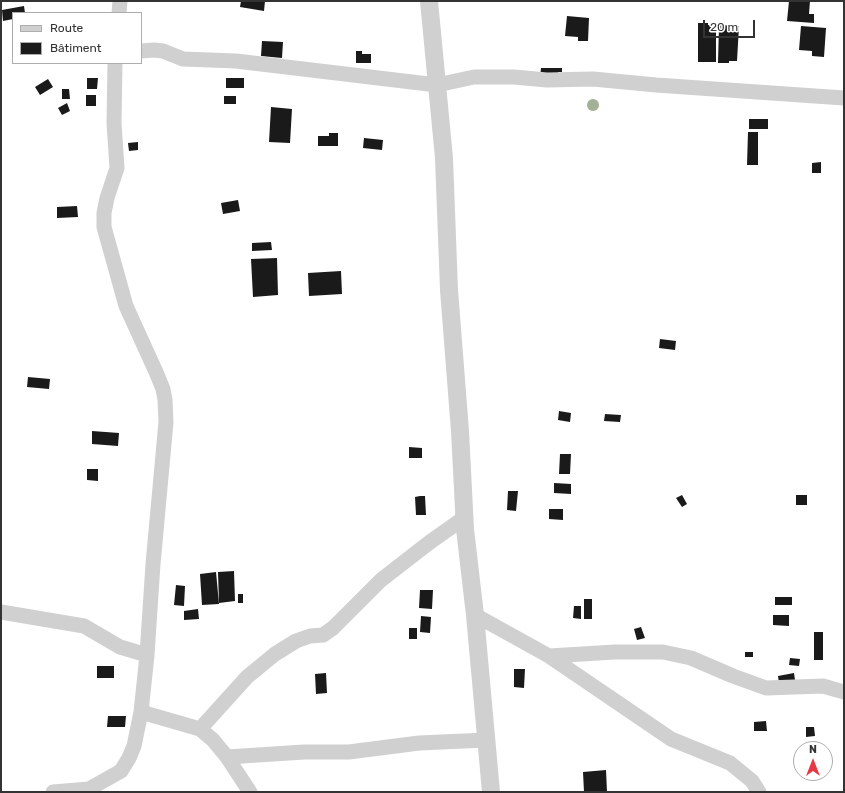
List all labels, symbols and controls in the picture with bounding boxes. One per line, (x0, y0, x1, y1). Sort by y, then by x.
legend (12, 12, 142, 64)
scale bar (705, 12, 757, 38)
text: 20 m (710, 20, 738, 34)
text: Route (50, 21, 83, 35)
text: Bâtiment (50, 41, 101, 55)
north arrow (793, 741, 833, 781)
text: N (809, 743, 817, 756)

